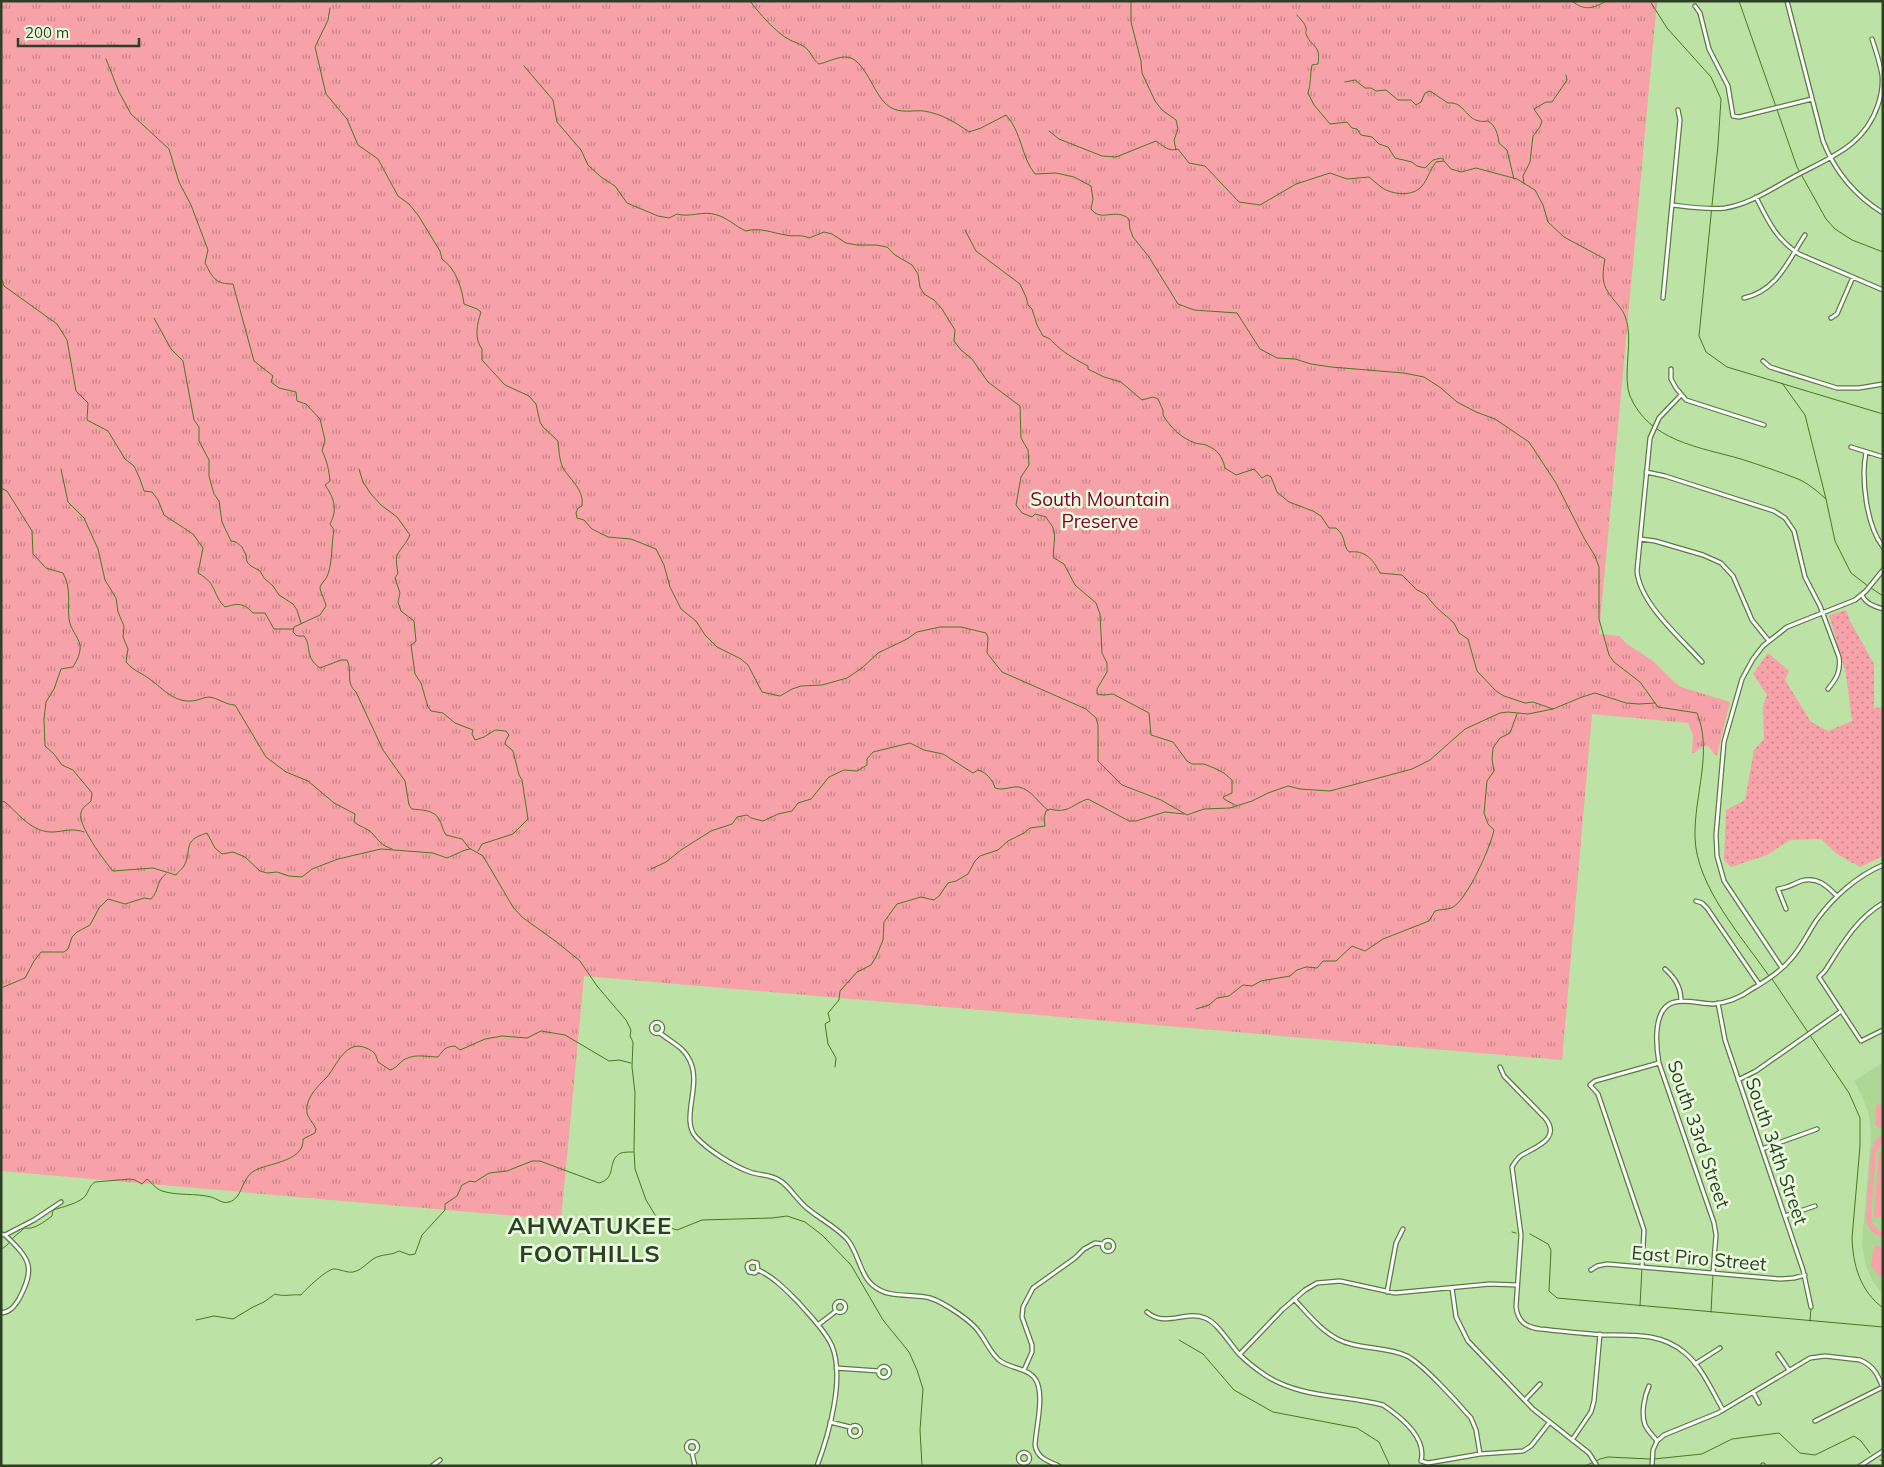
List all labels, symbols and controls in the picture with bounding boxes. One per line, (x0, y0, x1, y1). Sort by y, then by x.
scale bar (18, 15, 139, 47)
text: 200 m (25, 23, 69, 42)
park label: South Mountain Preserve (1030, 487, 1170, 533)
street label: South 33rd Street (1662, 1057, 1736, 1211)
street label: South 34th Street (1741, 1074, 1814, 1228)
district label: AHWATUKEE FOOTHILLS (508, 1210, 672, 1268)
street label: East Piro Street (1631, 1240, 1768, 1276)

